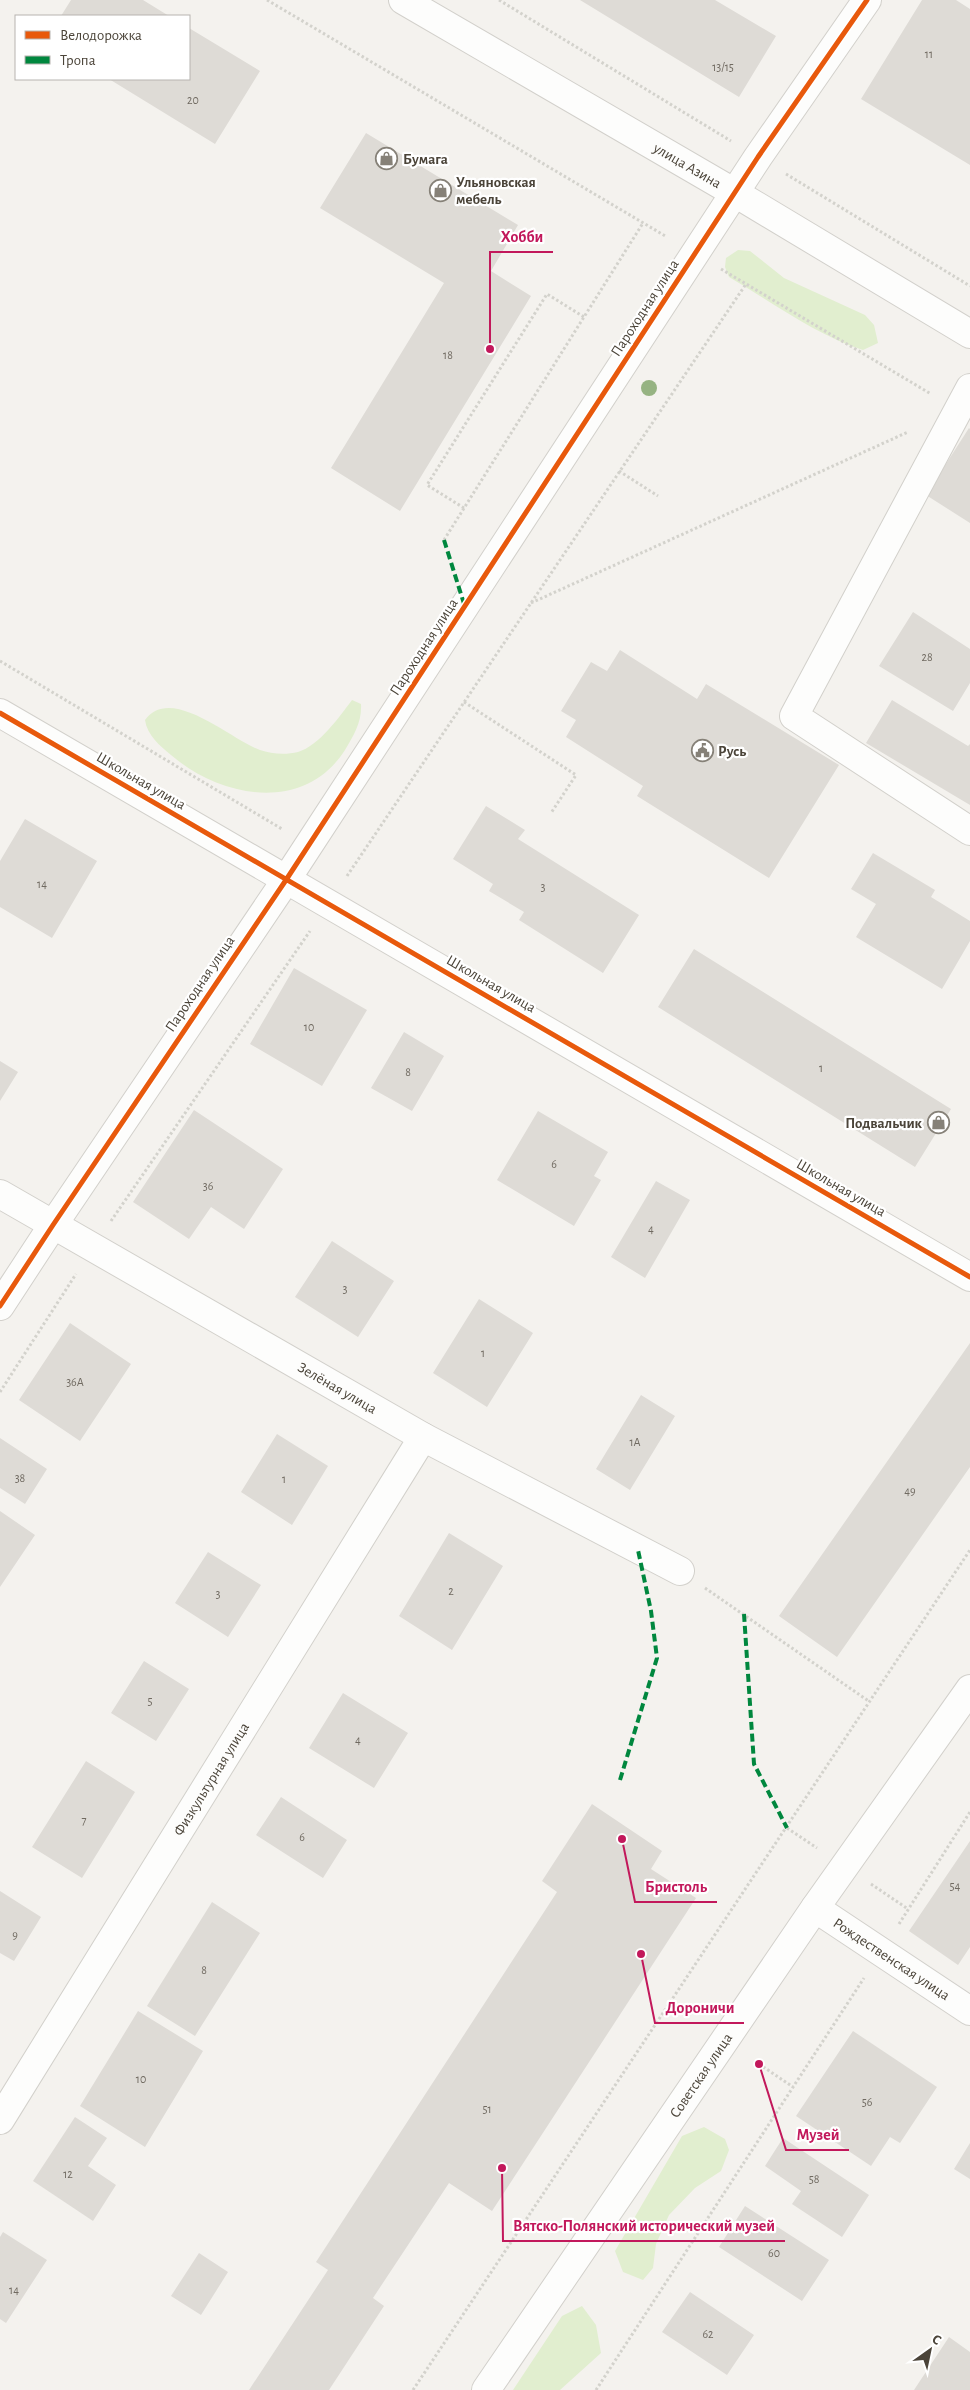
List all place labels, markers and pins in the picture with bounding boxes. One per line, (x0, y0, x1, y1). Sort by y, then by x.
shop icon: Бумага (375, 147, 399, 171)
place label: Бумага (403, 152, 448, 167)
place label: Ульяновская мебель (456, 175, 536, 207)
shop icon: Ульяновская мебель (428, 179, 452, 203)
callout: Хобби (490, 221, 553, 252)
public building icon: Русь (690, 739, 714, 763)
place label: Русь (718, 744, 746, 759)
shop icon: Подвальчик (926, 1111, 950, 1135)
place label: Подвальчик (845, 1116, 923, 1131)
callout: Бристоль (635, 1871, 717, 1902)
callout: Дороничи (655, 1992, 744, 2023)
callout: Музей (786, 2119, 849, 2150)
callout: Вятско-Полянский исторический музей (503, 2210, 785, 2241)

